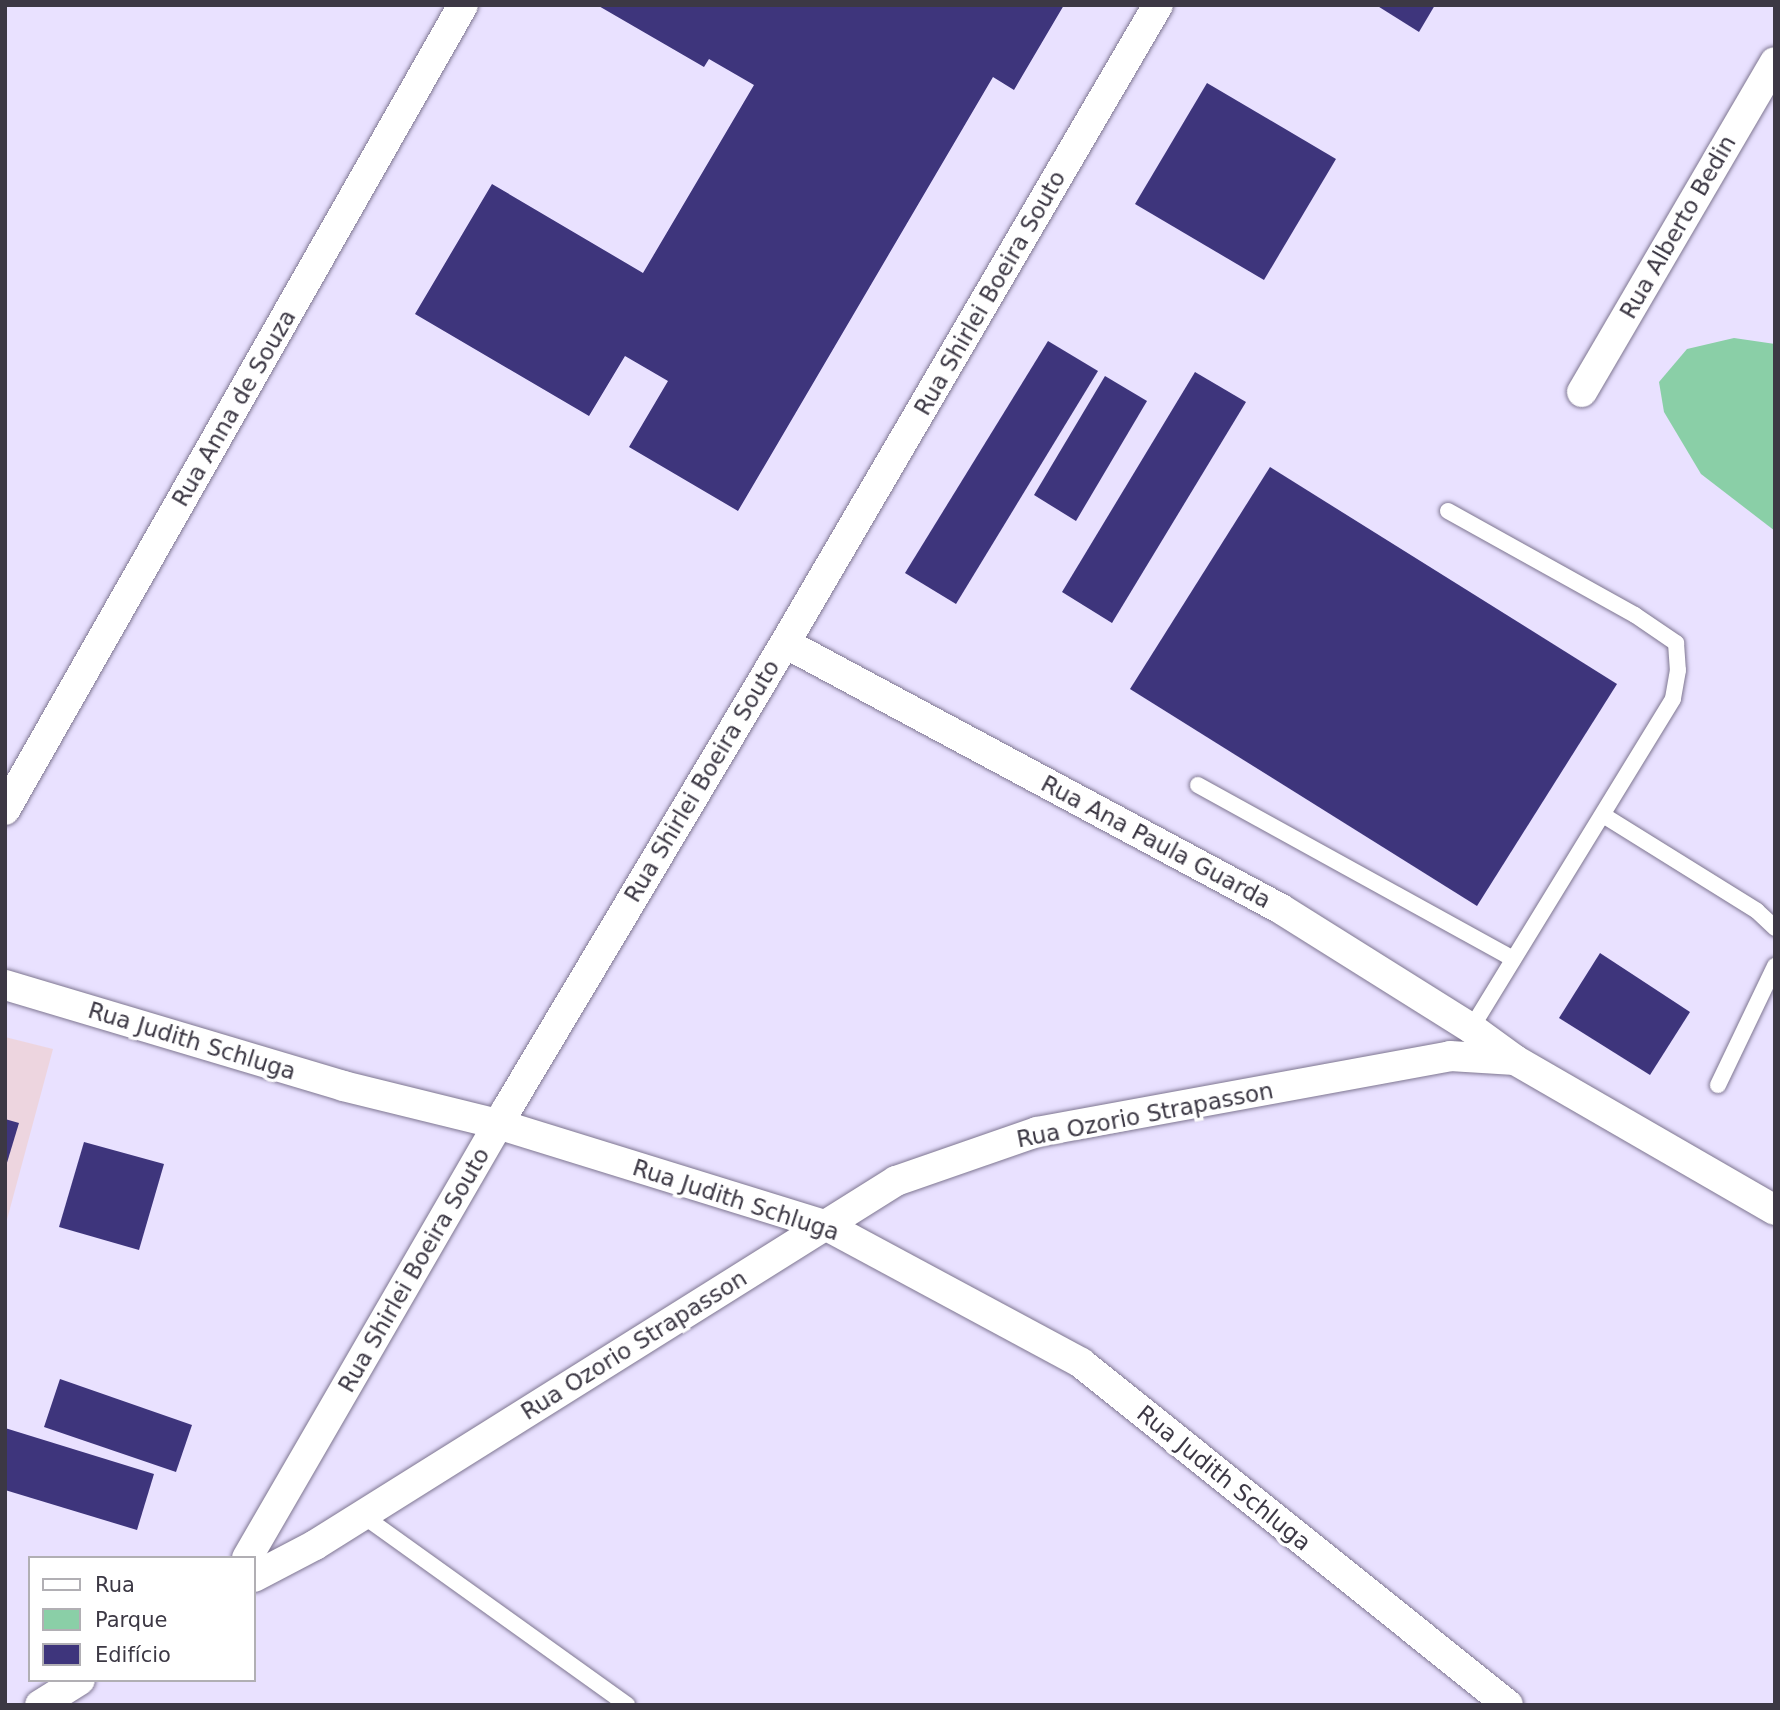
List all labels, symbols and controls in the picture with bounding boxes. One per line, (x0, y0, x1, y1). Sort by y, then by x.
street label: Rua Alberto Bedin (1614, 130, 1742, 324)
street label: Rua Shirlei Boeira Souto (909, 166, 1071, 420)
street label: Rua Anna de Souza (166, 305, 302, 511)
street label: Rua Shirlei Boeira Souto (619, 655, 785, 907)
street label: Rua Ana Paula Guarda (1036, 770, 1276, 914)
street label: Rua Judith Schluga (85, 996, 299, 1086)
street label: Rua Ozorio Strapasson (1014, 1077, 1276, 1153)
street label: Rua Shirlei Boeira Souto (333, 1143, 495, 1397)
street label: Rua Judith Schluga (629, 1154, 843, 1246)
street label: Rua Ozorio Strapasson (516, 1264, 752, 1426)
street label: Rua Judith Schluga (1132, 1399, 1316, 1557)
legend (28, 1556, 256, 1682)
text: Rua (95, 1573, 135, 1597)
text: Parque (95, 1608, 167, 1632)
text: Edifício (95, 1643, 171, 1667)

